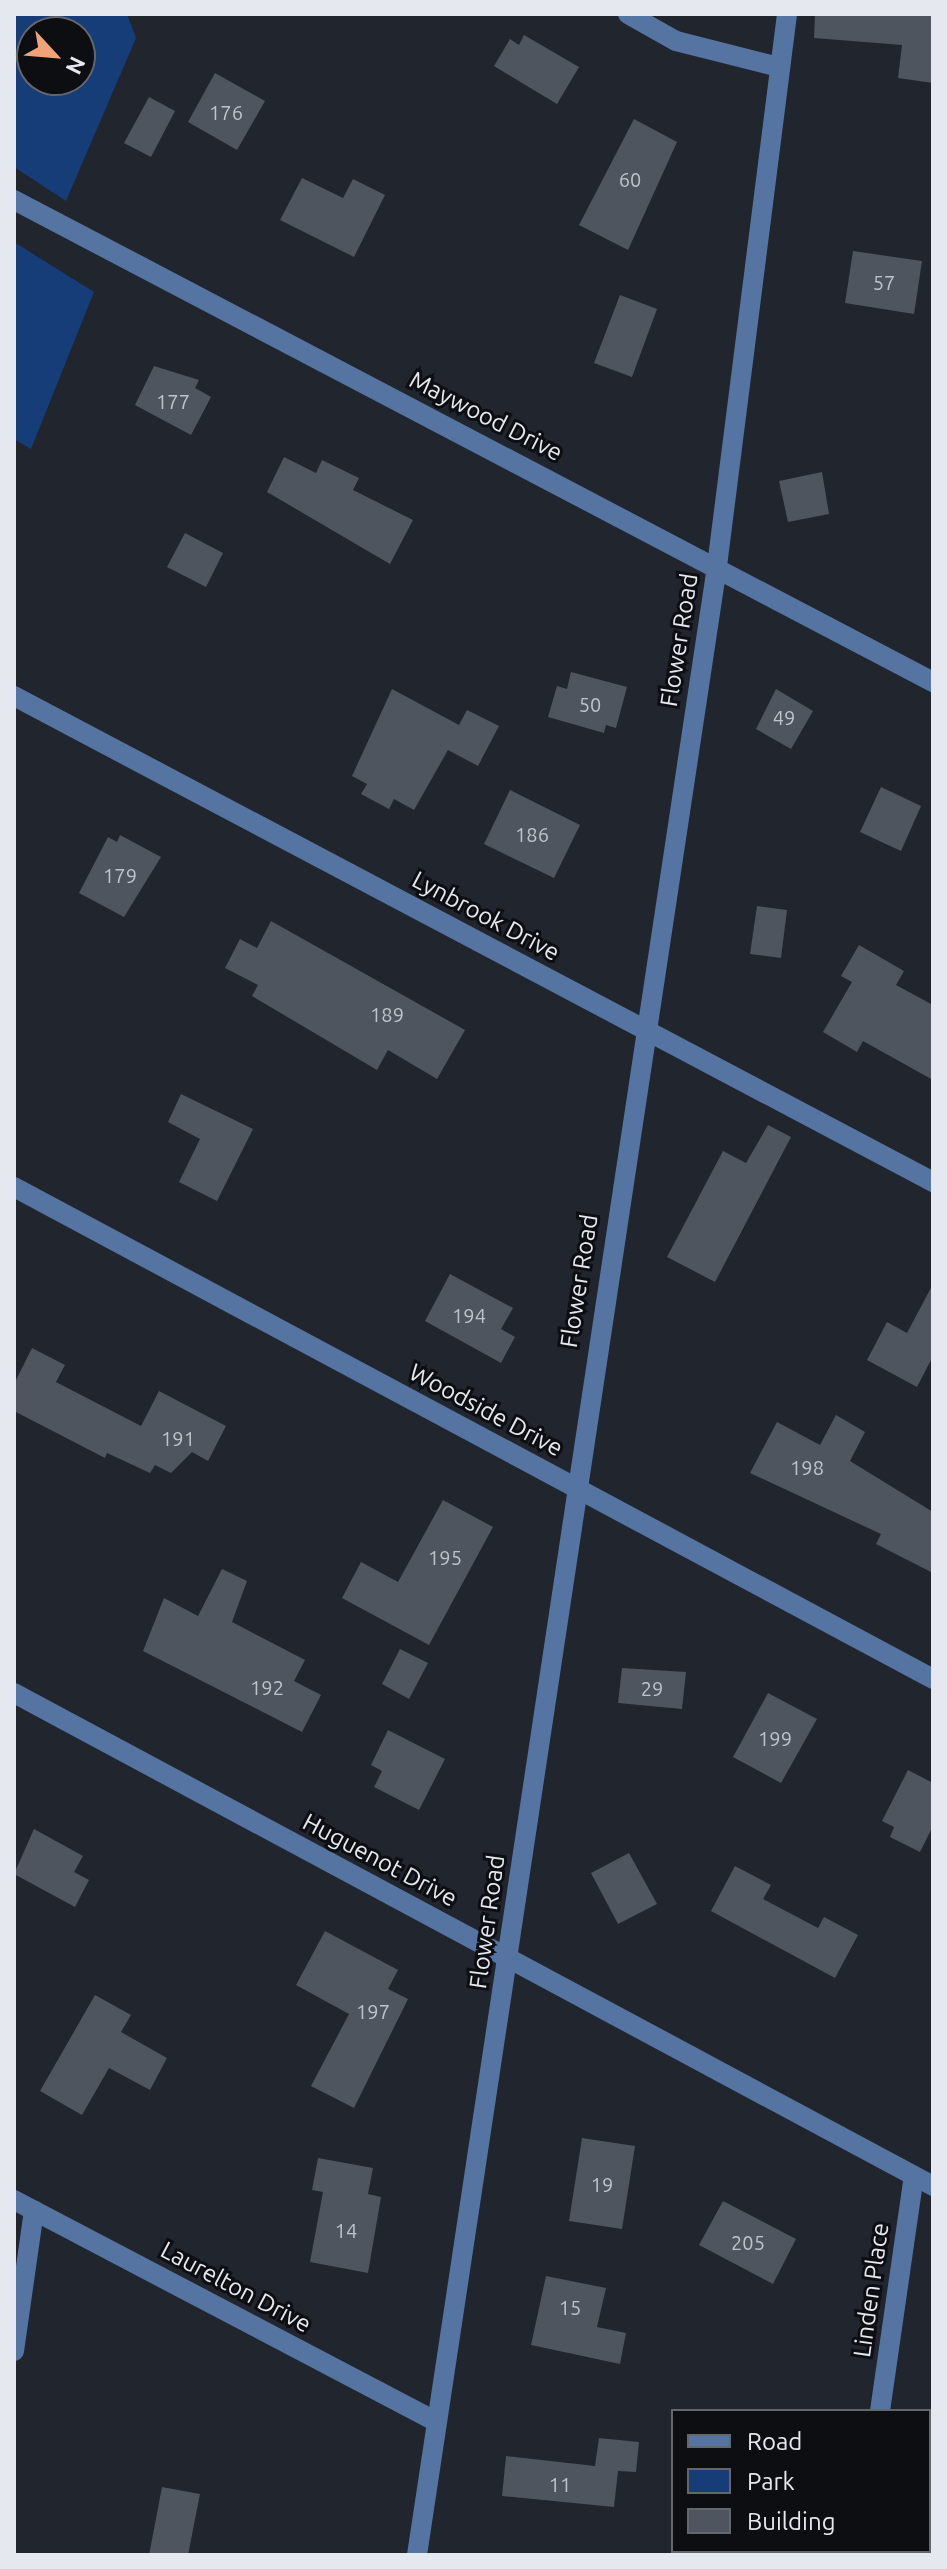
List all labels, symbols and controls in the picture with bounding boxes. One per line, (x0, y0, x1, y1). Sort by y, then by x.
north arrow (16, 16, 96, 96)
text: N (61, 53, 91, 79)
house number: 176 (209, 100, 243, 124)
house number: 60 (619, 167, 641, 191)
house number: 57 (873, 270, 895, 294)
street label: Maywood Drive (405, 365, 567, 467)
house number: 177 (156, 389, 190, 413)
street label: Flower Road (654, 571, 704, 709)
house number: 50 (579, 692, 601, 716)
house number: 49 (773, 705, 795, 729)
house number: 186 (515, 822, 549, 846)
house number: 179 (103, 863, 137, 887)
street label: Lynbrook Drive (407, 865, 565, 967)
house number: 189 (370, 1002, 404, 1026)
street label: Flower Road (554, 1212, 604, 1350)
house number: 194 (452, 1303, 486, 1327)
street label: Woodside Drive (404, 1357, 568, 1463)
house number: 191 (161, 1426, 195, 1450)
house number: 198 (790, 1455, 824, 1479)
house number: 195 (428, 1545, 462, 1569)
house number: 192 (250, 1675, 284, 1699)
house number: 29 (641, 1676, 663, 1700)
house number: 199 (758, 1726, 792, 1750)
street label: Huguenot Drive (298, 1807, 462, 1913)
street label: Flower Road (463, 1853, 511, 1991)
house number: 197 (356, 1999, 390, 2023)
house number: 19 (591, 2172, 613, 2196)
house number: 14 (335, 2218, 357, 2242)
street label: Linden Place (847, 2221, 895, 2359)
house number: 205 (731, 2230, 765, 2254)
street label: Laurelton Drive (156, 2235, 316, 2339)
house number: 15 (559, 2295, 581, 2319)
legend (671, 2409, 931, 2553)
text: Road (747, 2428, 802, 2455)
text: Park (747, 2468, 795, 2495)
house number: 11 (549, 2472, 571, 2496)
text: Building (747, 2508, 835, 2535)

